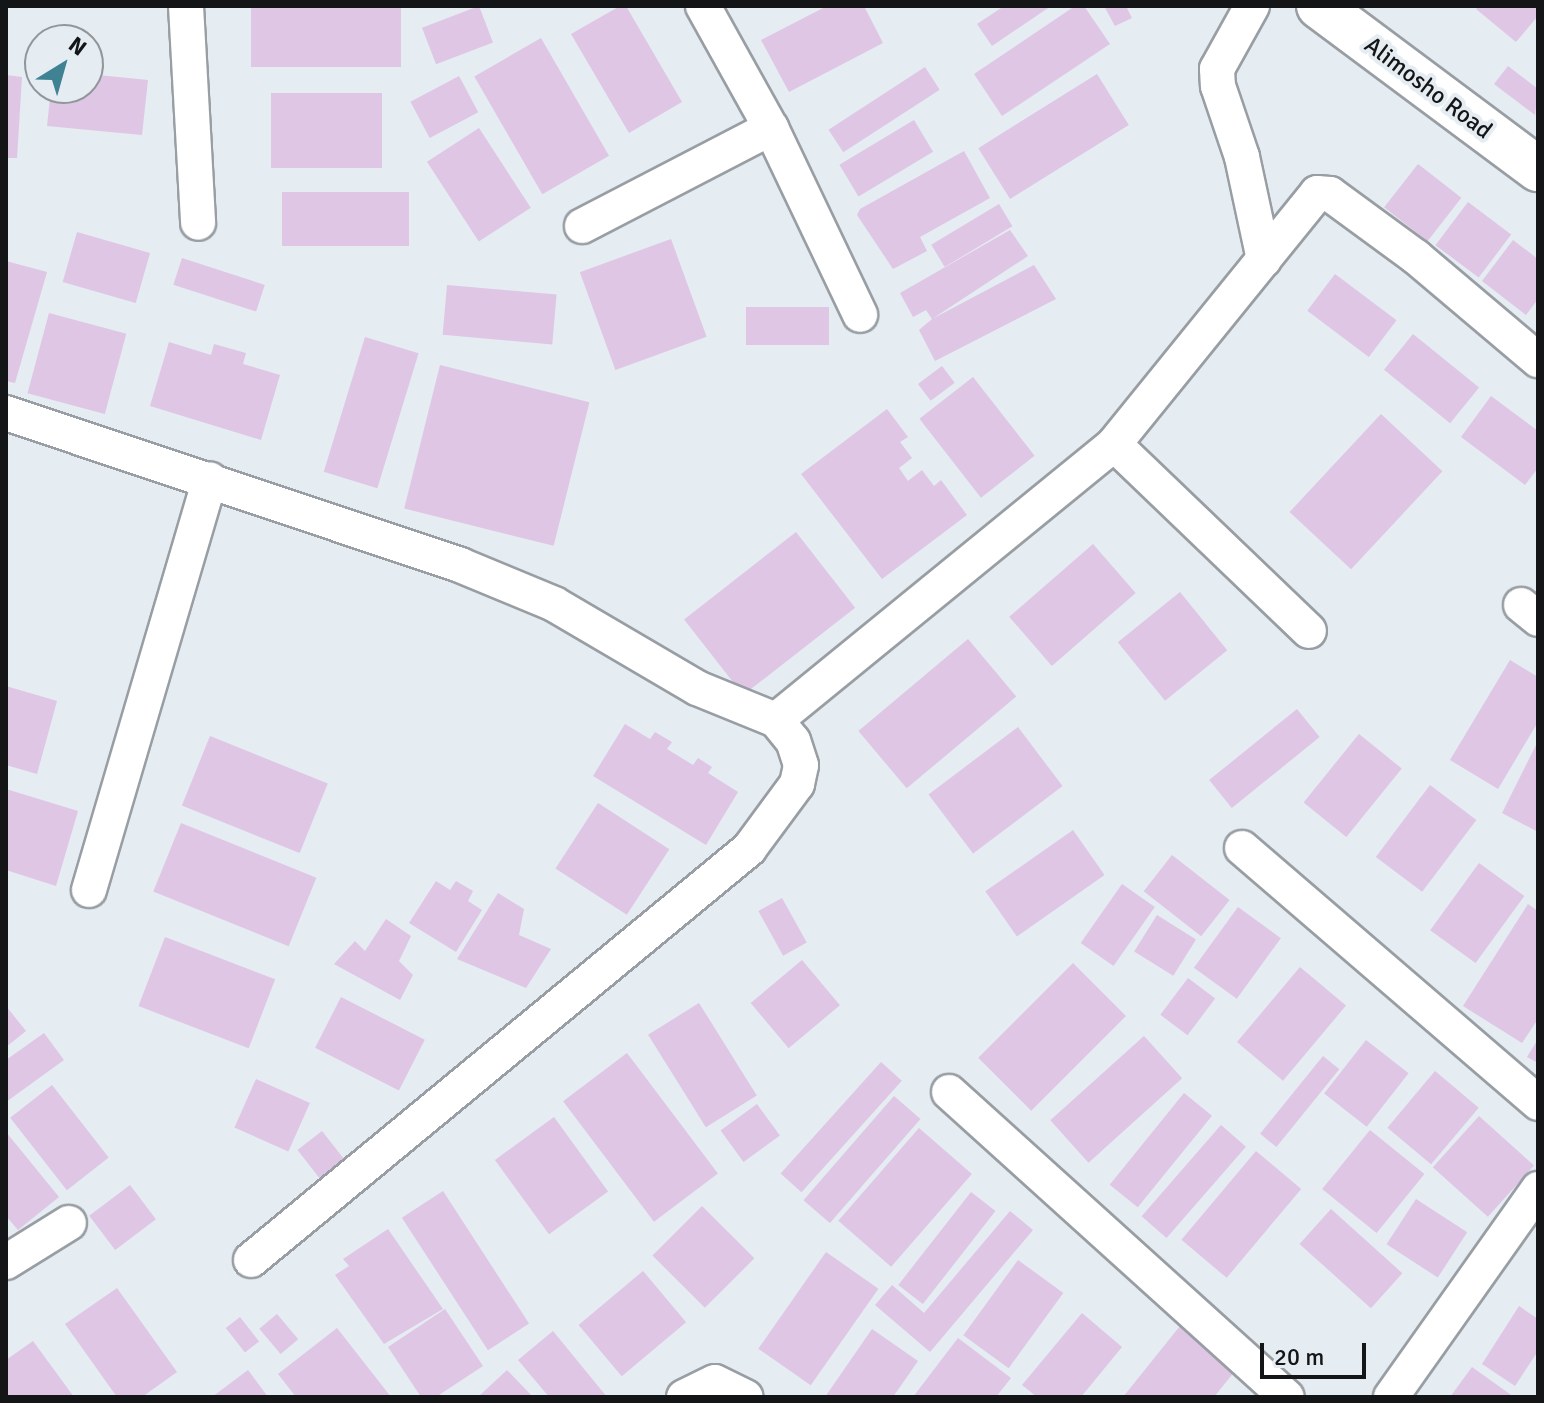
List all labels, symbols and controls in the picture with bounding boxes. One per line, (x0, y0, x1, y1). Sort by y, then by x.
north arrow (24, 24, 104, 104)
text: N (63, 31, 92, 61)
street label: Alimosho Road (1359, 31, 1497, 145)
scale bar (1264, 1327, 1370, 1377)
text: 20 m (1274, 1342, 1324, 1372)

